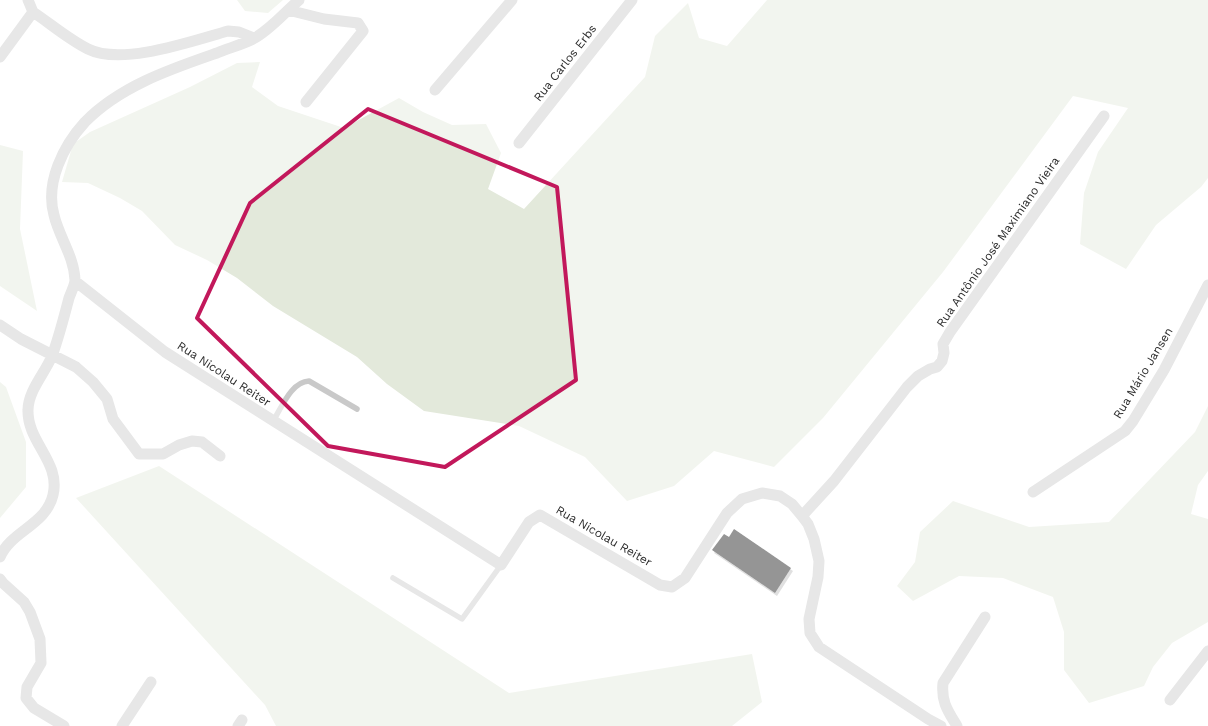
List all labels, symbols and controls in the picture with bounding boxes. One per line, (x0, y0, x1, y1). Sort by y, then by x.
street label: Rua Carlos Erbs (531, 22, 599, 104)
street label: Rua Antônio José Maximiano Vieira (934, 154, 1063, 330)
street label: Rua Mário Jansen (1110, 325, 1176, 421)
street label: Rua Nicolau Reiter (175, 339, 273, 409)
street label: Rua Nicolau Reiter (554, 503, 655, 569)

